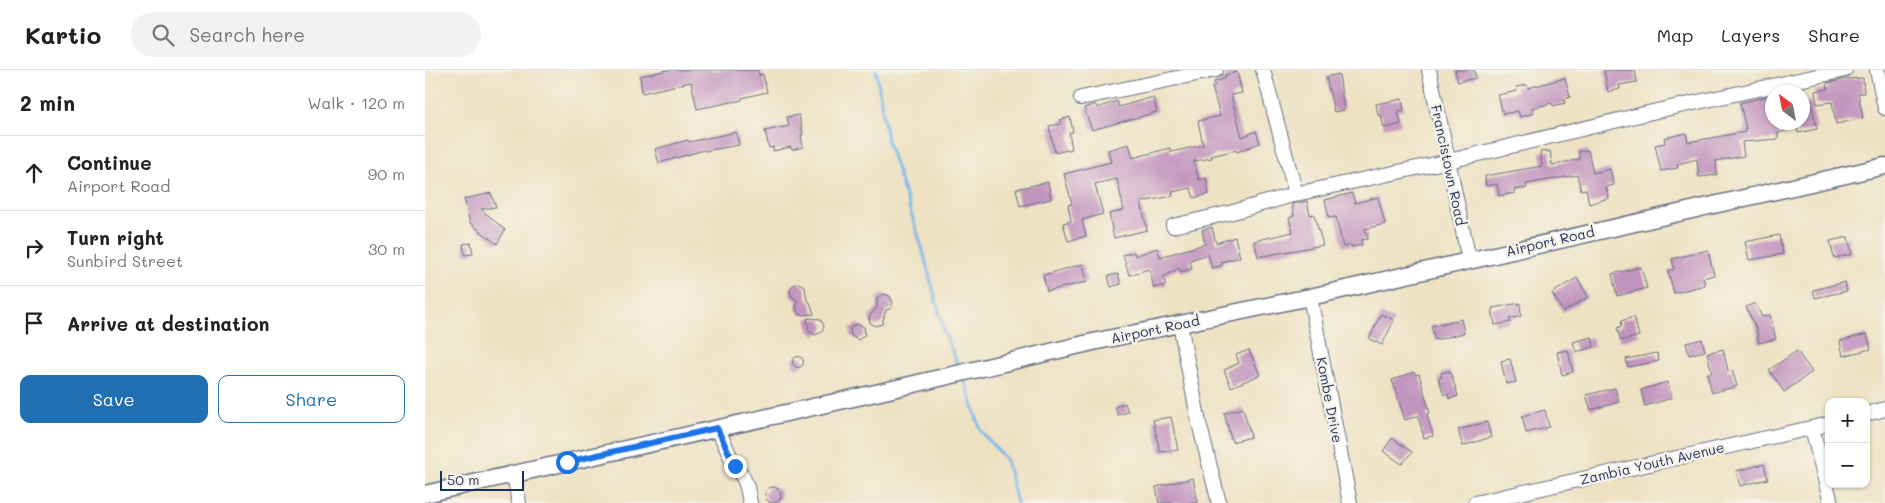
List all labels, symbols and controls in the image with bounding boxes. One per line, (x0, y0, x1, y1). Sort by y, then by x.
search box (131, 12, 481, 57)
text: Kartio (25, 19, 101, 50)
icon: search (149, 21, 177, 49)
text: Search here (189, 22, 305, 47)
text: Map (1657, 23, 1693, 47)
text: Layers (1721, 23, 1780, 47)
text: Share (1808, 23, 1860, 47)
north arrow (1765, 85, 1810, 130)
text: 2 min (20, 89, 75, 116)
text: Walk · 120 m (307, 92, 405, 113)
street label: Francistown Road (1427, 103, 1471, 227)
text: Continue (67, 150, 152, 175)
icon: ahead (20, 159, 48, 187)
text: 90 m (368, 163, 405, 184)
text: Airport Road (67, 175, 170, 196)
street label: Airport Road (1504, 222, 1596, 260)
text: Turn right (67, 225, 164, 250)
icon: right (20, 234, 48, 262)
text: 30 m (368, 238, 405, 259)
text: Sunbird Street (67, 250, 183, 271)
icon: arrive (20, 309, 48, 337)
street label: Airport Road (1109, 310, 1201, 348)
text: Arrive at destination (67, 311, 270, 336)
street label: Kombe Drive (1312, 355, 1348, 445)
button: Save (20, 375, 208, 423)
button: Share (218, 375, 405, 423)
map controls (1825, 398, 1870, 488)
button: + (1825, 398, 1870, 443)
street label: Zambia Youth Avenue (1578, 437, 1726, 489)
button: − (1825, 443, 1870, 488)
route start (556, 451, 579, 474)
route end (724, 455, 747, 478)
scale bar (440, 468, 524, 491)
text: 50 m (447, 470, 479, 489)

